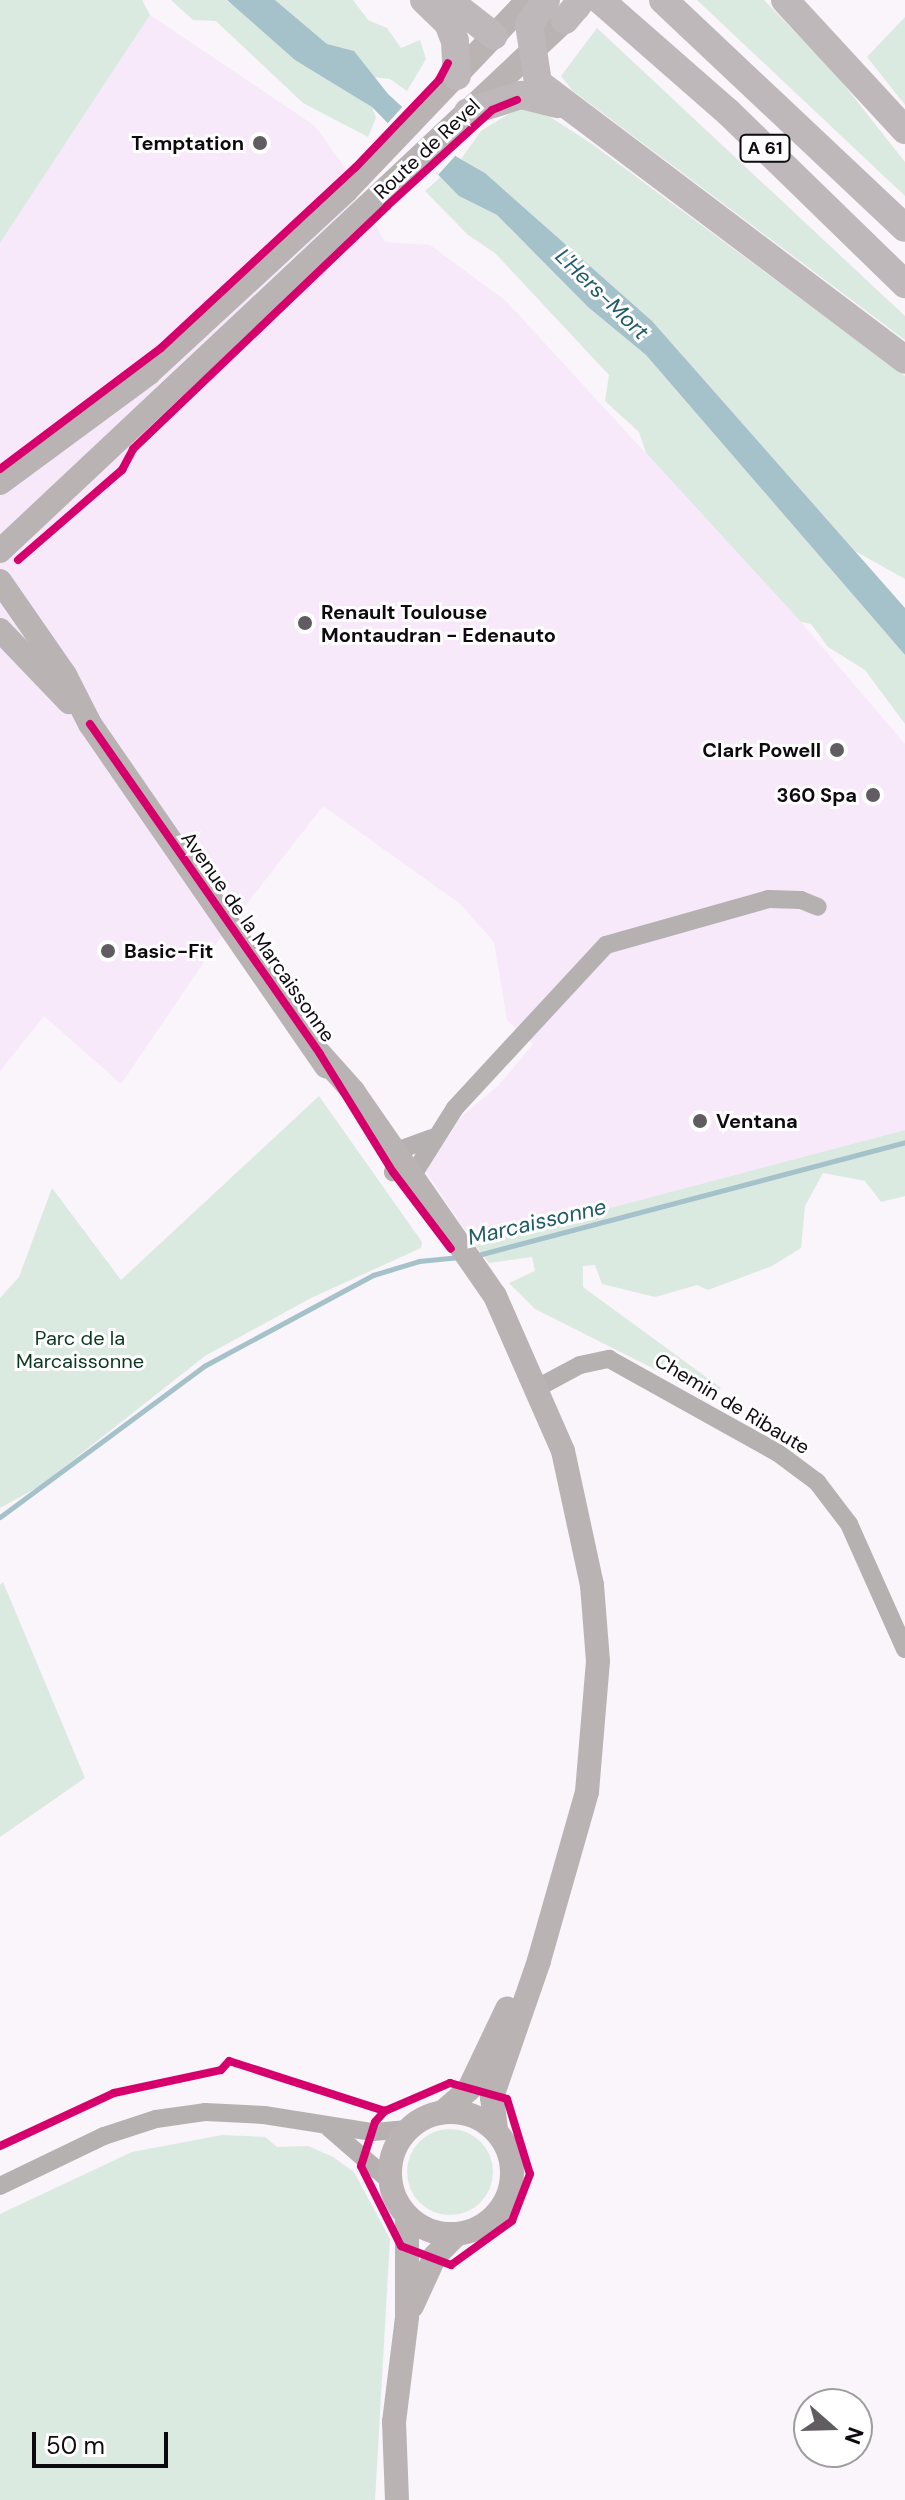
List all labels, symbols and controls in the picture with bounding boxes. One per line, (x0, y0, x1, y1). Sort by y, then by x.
street label: Route de Revel (369, 94, 485, 204)
place label: Temptation (131, 131, 244, 155)
marker: Temptation (251, 134, 269, 152)
road number: A 61 (739, 134, 791, 162)
water label: L'Hers-Mort (550, 243, 654, 345)
place label: Renault Toulouse Montaudran - Edenauto (321, 600, 556, 647)
marker: Renault Toulouse Montaudran - Edenauto (296, 614, 314, 632)
place label: Clark Powell (702, 738, 821, 762)
marker: Clark Powell (828, 741, 846, 759)
place label: 360 Spa (777, 783, 857, 807)
marker: 360 Spa (864, 786, 882, 804)
street label: Avenue de la Marcaissonne (176, 827, 340, 1047)
place label: Basic-Fit (124, 939, 214, 963)
marker: Basic-Fit (99, 942, 117, 960)
place label: Ventana (716, 1109, 798, 1133)
marker: Ventana (691, 1112, 709, 1130)
water label: Marcaissonne (465, 1193, 609, 1251)
park label: Parc de la Marcaissonne (16, 1327, 144, 1374)
street label: Chemin de Ribaute (650, 1348, 814, 1460)
north arrow (793, 2388, 873, 2468)
scale bar (36, 2416, 172, 2466)
text: N (838, 2423, 871, 2448)
text: 50 m (46, 2430, 105, 2461)

